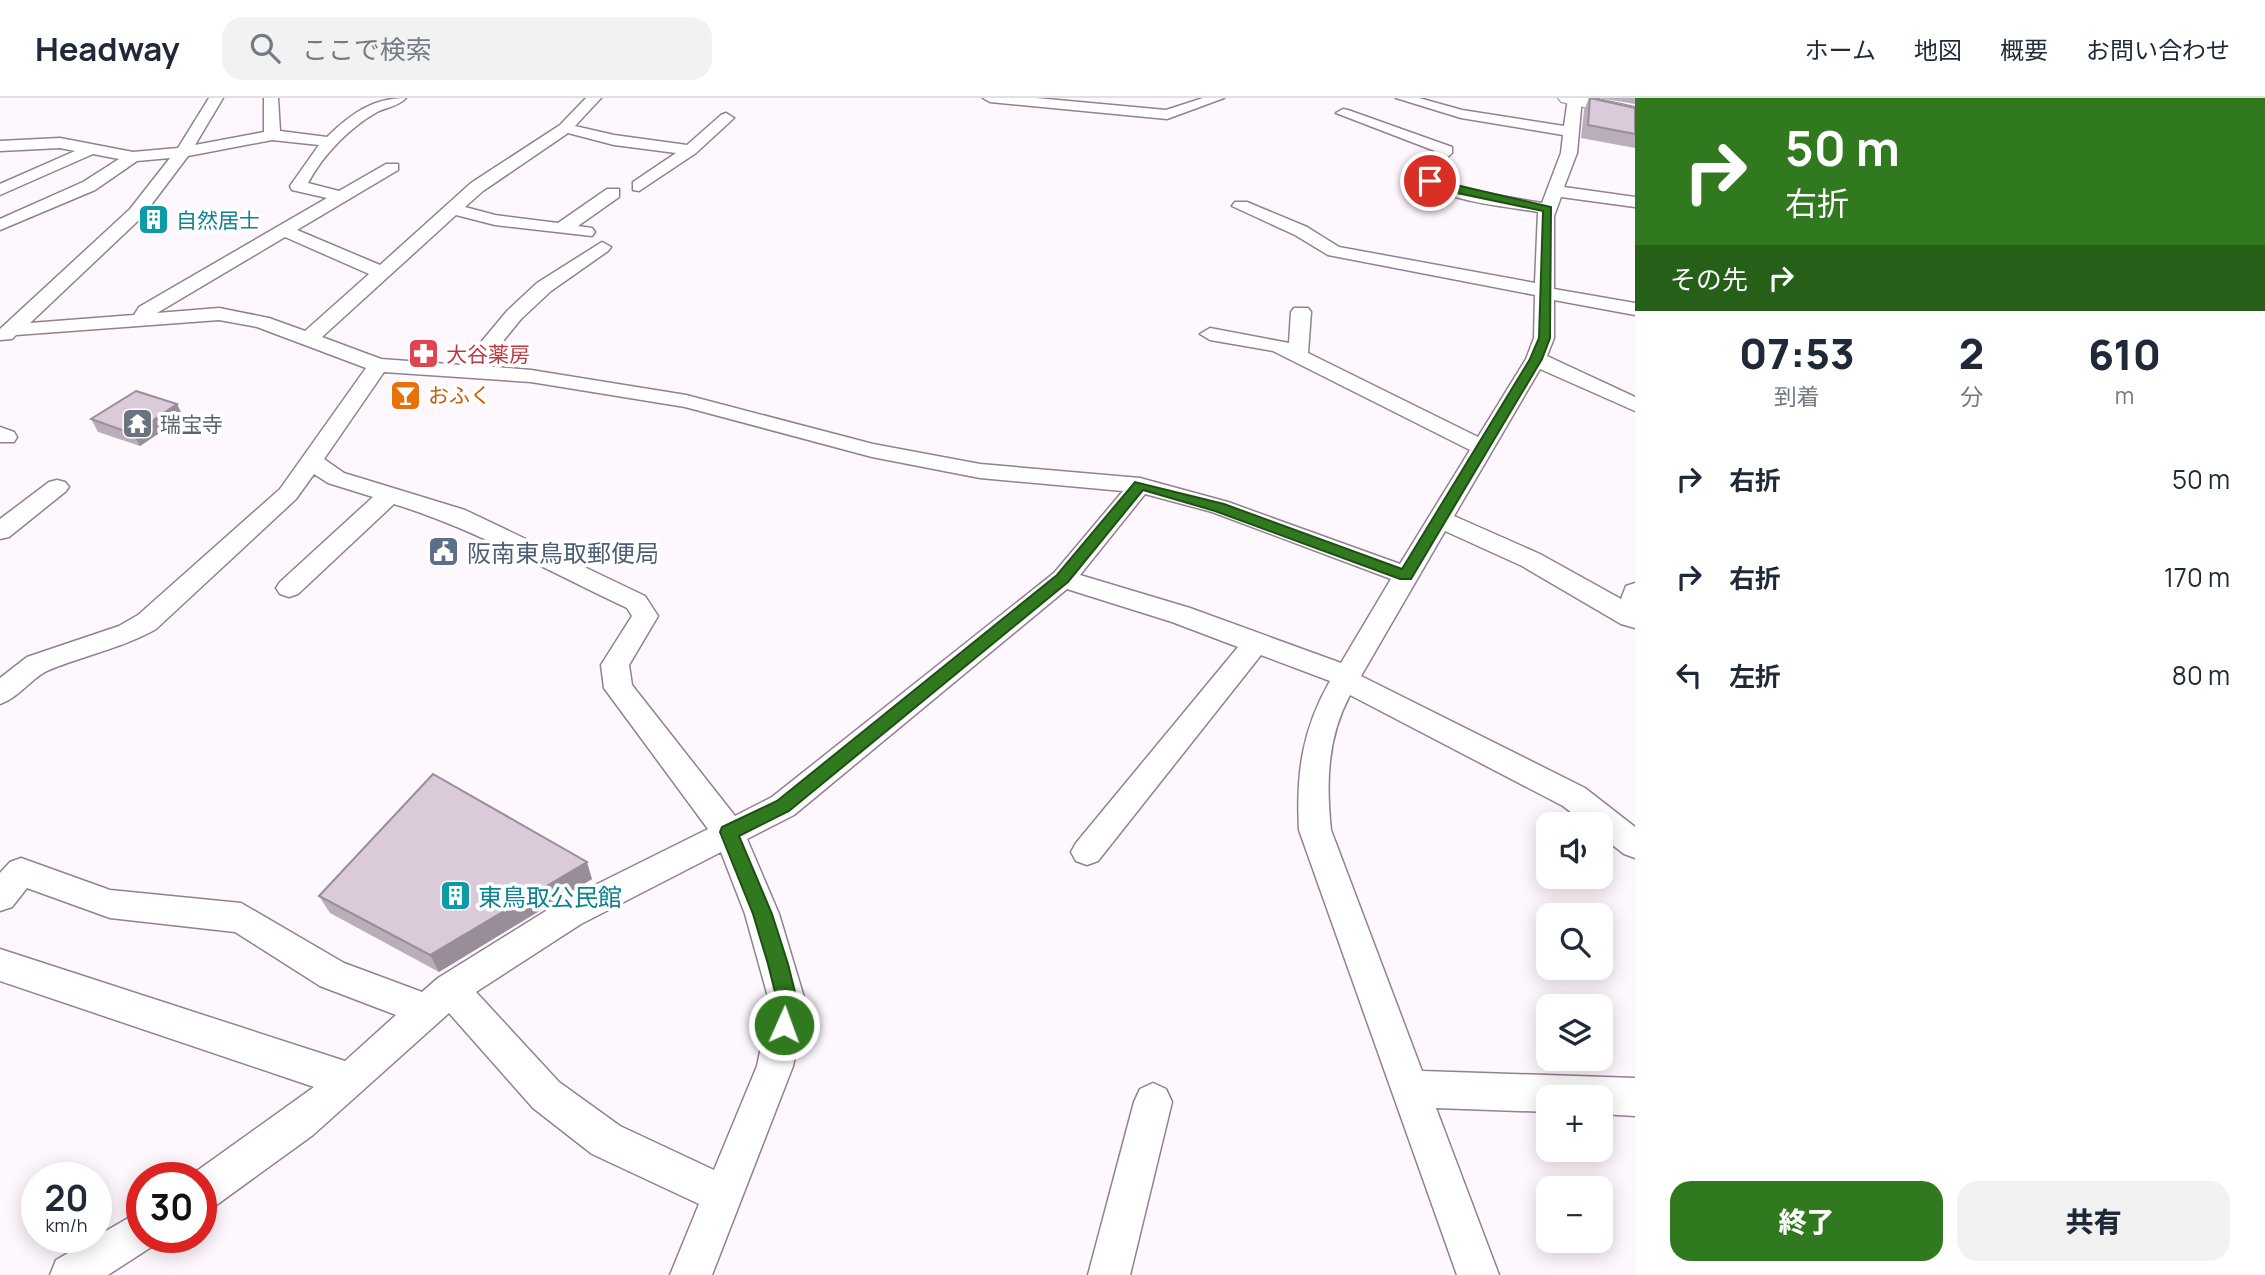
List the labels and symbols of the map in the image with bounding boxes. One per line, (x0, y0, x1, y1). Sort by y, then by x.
pin (1400, 151, 1460, 211)
building icon: 自然居士 (136, 203, 170, 237)
place label: 自然居士 (176, 206, 260, 234)
pharmacy icon: 大谷薬房 (406, 337, 440, 371)
place label: 大谷薬房 (446, 340, 530, 368)
bar icon: おふく (388, 378, 422, 412)
place label: おふく (428, 381, 491, 409)
temple icon: 瑞宝寺 (120, 407, 154, 441)
place label: 瑞宝寺 (160, 410, 223, 438)
public building icon: 阪南東鳥取郵便局 (427, 535, 461, 569)
place label: 阪南東鳥取郵便局 (467, 536, 659, 569)
building icon: 東鳥取公民館 (438, 879, 472, 913)
place label: 東鳥取公民館 (478, 880, 622, 913)
position arrow (747, 988, 821, 1062)
speed limit sign: 30 (126, 1162, 217, 1253)

